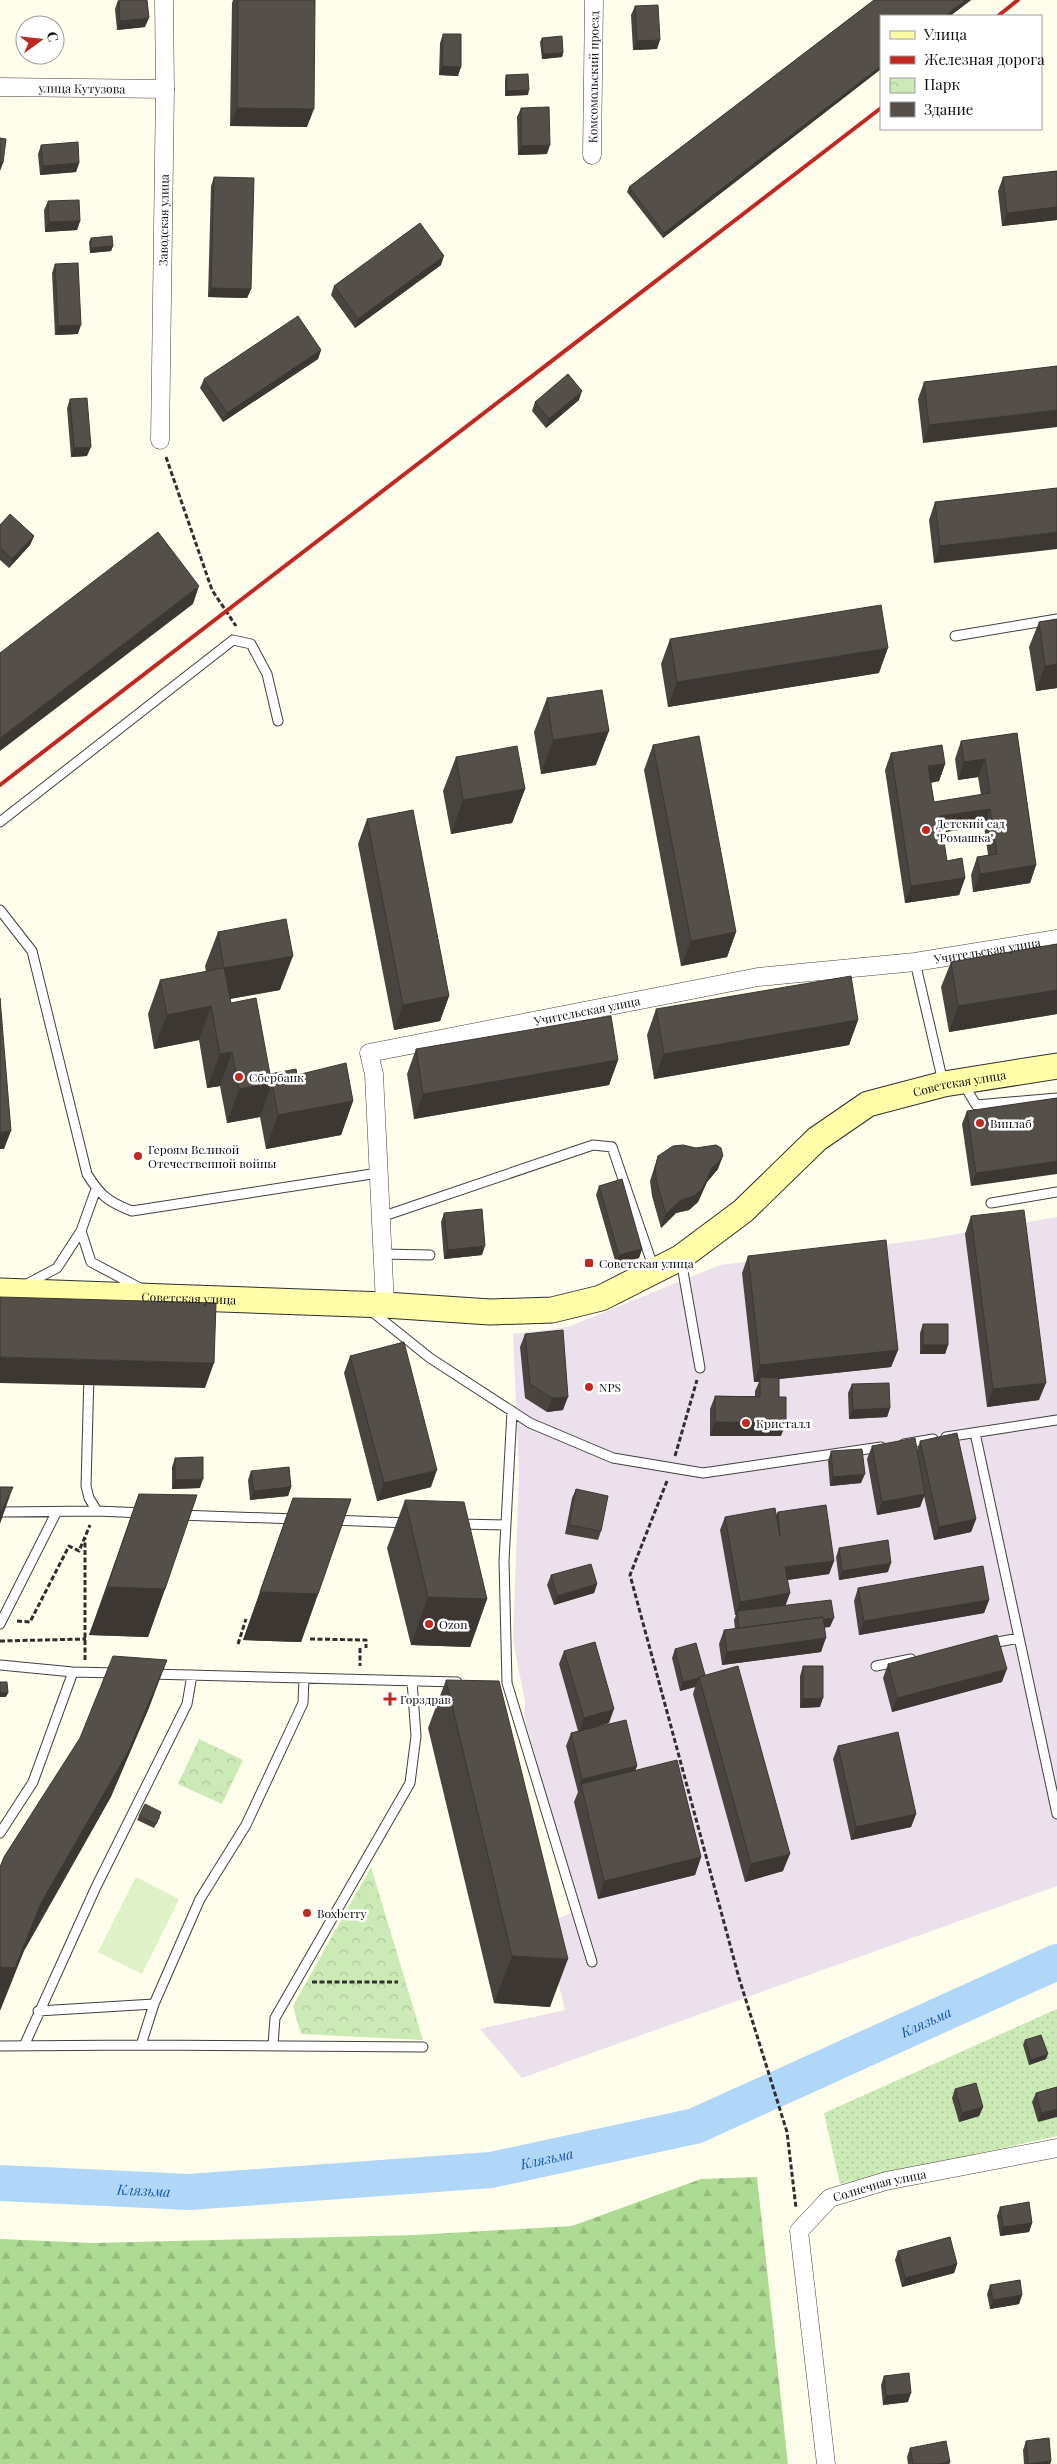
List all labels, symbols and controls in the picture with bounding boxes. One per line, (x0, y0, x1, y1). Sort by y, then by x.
street label: Комсомольский проезд (584, 10, 602, 143)
north arrow (15, 15, 65, 65)
legend (880, 15, 1042, 130)
text: Улица (923, 24, 967, 44)
text: С (43, 29, 64, 44)
text: Железная дорога (924, 49, 1045, 69)
text: Парк (924, 74, 960, 94)
street label: улица Кутузова (38, 79, 125, 97)
text: Здание (924, 99, 973, 119)
street label: Заводская улица (154, 174, 172, 266)
place label: Детский сад "Ромашка" (936, 815, 1006, 845)
marker: Детский сад "Ромашка" (920, 824, 932, 836)
street label: Учительская улица (932, 934, 1042, 967)
street label: Учительская улица (532, 992, 641, 1029)
street label: Советская улица (911, 1066, 1007, 1100)
place label: Сбербанк (249, 1069, 304, 1085)
marker: Сбербанк (233, 1071, 245, 1083)
place label: Винлаб (990, 1115, 1032, 1131)
marker: Винлаб (974, 1117, 986, 1129)
place label: Героям Великой Отечественной войны (148, 1141, 276, 1171)
marker: Героям Великой Отечественной войны (132, 1150, 144, 1162)
place label: Советская улица (599, 1255, 694, 1271)
marker: Советская улица (583, 1257, 595, 1269)
street label: Советская улица (141, 1288, 237, 1308)
place label: NPS (599, 1379, 621, 1395)
marker: NPS (583, 1381, 595, 1393)
place label: Кристалл (756, 1415, 811, 1431)
marker: Кристалл (740, 1417, 752, 1429)
place label: Ozon (439, 1616, 467, 1632)
marker: Ozon (423, 1618, 435, 1630)
place label: Горздрав (400, 1691, 451, 1707)
marker: Горздрав (384, 1693, 396, 1705)
place label: Boxberry (317, 1905, 367, 1921)
marker: Boxberry (301, 1907, 313, 1919)
water label: Клязьма (896, 2002, 954, 2042)
water label: Клязьма (517, 2143, 575, 2173)
street label: Солнечная улица (831, 2165, 928, 2205)
water label: Клязьма (115, 2179, 171, 2201)

